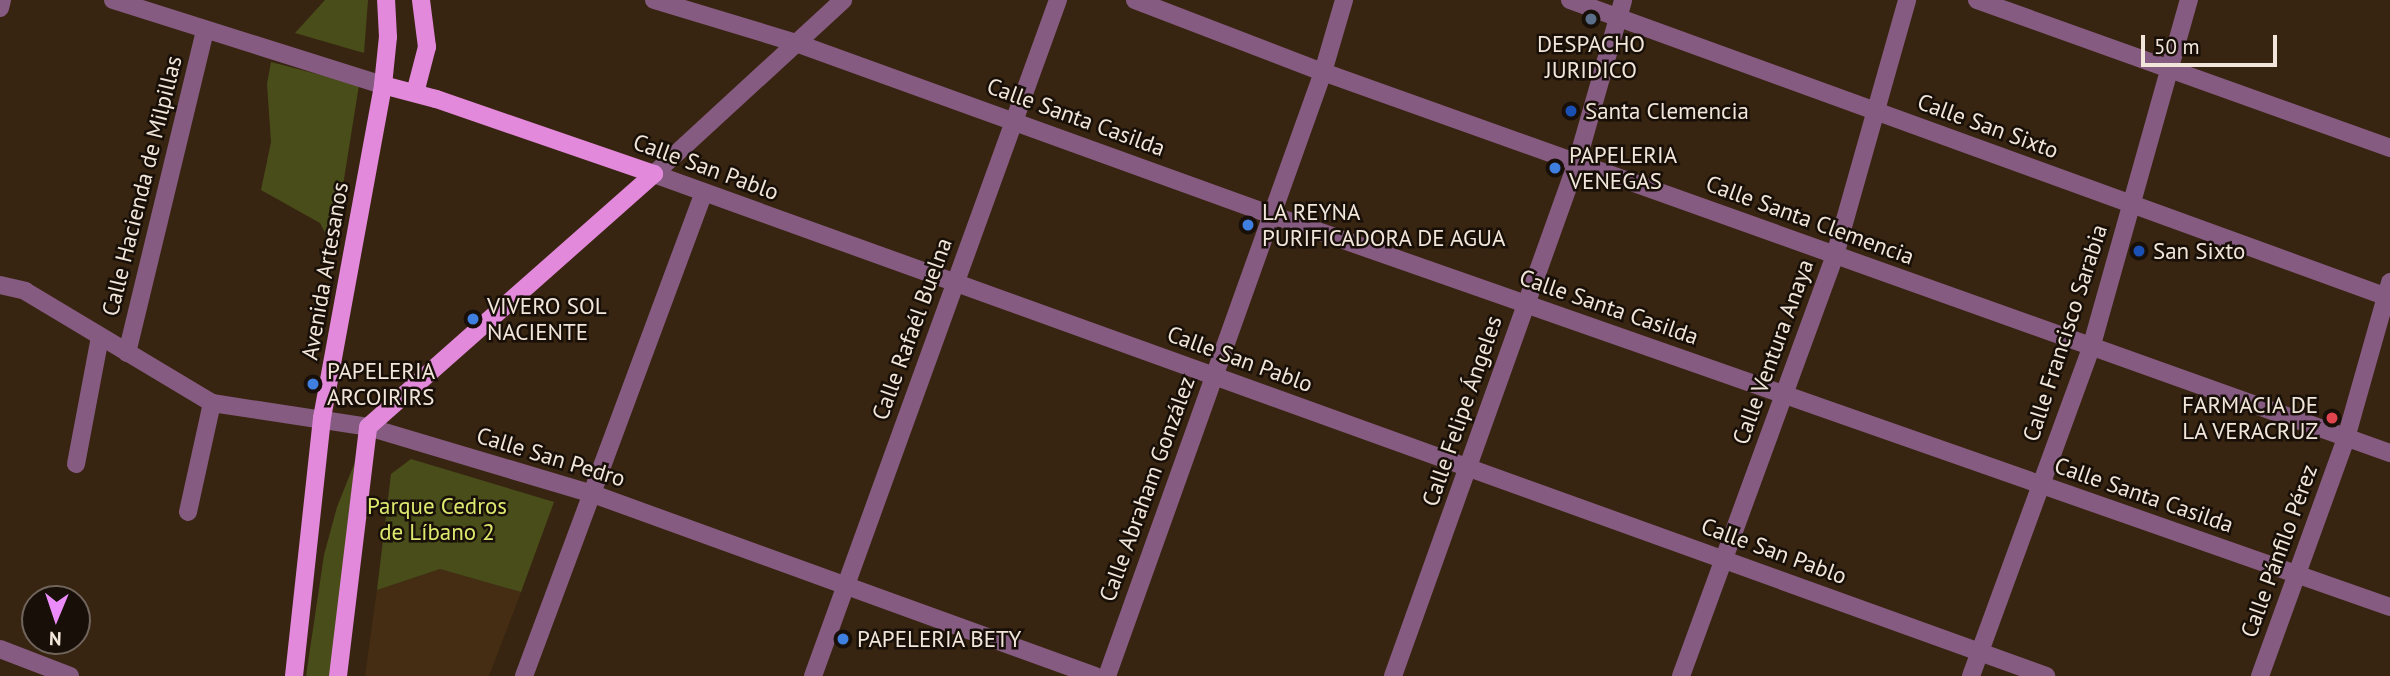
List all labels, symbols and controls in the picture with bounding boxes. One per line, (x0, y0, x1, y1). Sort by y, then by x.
marker: DESPACHO JURIDICO (1583, 11, 1599, 27)
scale bar (2145, 21, 2282, 65)
place label: DESPACHO JURIDICO (1537, 30, 1645, 84)
text: 50 m (2154, 33, 2200, 60)
street label: Calle Hacienda de Milpillas (96, 53, 188, 319)
street label: Calle Santa Casilda (983, 72, 1169, 162)
street label: Calle San Sixto (1914, 88, 2062, 164)
place label: Santa Clemencia (1585, 97, 1749, 125)
marker: Santa Clemencia (1563, 103, 1579, 119)
street label: Calle San Pablo (630, 128, 782, 206)
place label: PAPELERIA VENEGAS (1569, 141, 1677, 195)
marker: PAPELERIA VENEGAS (1547, 160, 1563, 176)
street label: Calle Santa Clemencia (1702, 170, 1918, 270)
street label: Avenida Artesanos (296, 180, 354, 362)
place label: LA REYNA PURIFICADORA DE AGUA (1262, 198, 1507, 252)
marker: LA REYNA PURIFICADORA DE AGUA (1240, 217, 1256, 233)
street label: Calle Francisco Sarabia (2017, 221, 2113, 445)
street label: Calle Rafaél Buelna (866, 234, 958, 424)
place label: San Sixto (2153, 237, 2245, 265)
marker: San Sixto (2131, 243, 2147, 259)
street label: Calle Ventura Anaya (1726, 255, 1820, 449)
street label: Calle Santa Casilda (1516, 263, 1702, 351)
place label: VIVERO SOL NACIENTE (487, 292, 607, 346)
marker: VIVERO SOL NACIENTE (465, 311, 481, 327)
street label: Calle Felipe Ángeles (1416, 312, 1508, 510)
street label: Calle San Pablo (1164, 320, 1316, 398)
place label: PAPELERIA ARCOIRIRS (327, 357, 435, 411)
street label: Calle Abraham González (1093, 372, 1201, 606)
marker: PAPELERIA ARCOIRIRS (305, 376, 321, 392)
place label: FARMACIA DE LA VERACRUZ (2181, 391, 2318, 445)
marker: FARMACIA DE LA VERACRUZ (2324, 410, 2340, 426)
street label: Calle San Pedro (473, 421, 629, 493)
street label: Calle Santa Casilda (2051, 451, 2237, 539)
street label: Calle Pánfilo Pérez (2235, 461, 2323, 641)
park label: Parque Cedros de Líbano 2 (367, 492, 507, 546)
street label: Calle San Pablo (1698, 512, 1850, 590)
north arrow (21, 585, 91, 655)
place label: PAPELERIA BETY (857, 625, 1022, 653)
text: N (49, 627, 62, 651)
marker: PAPELERIA BETY (835, 631, 851, 647)

